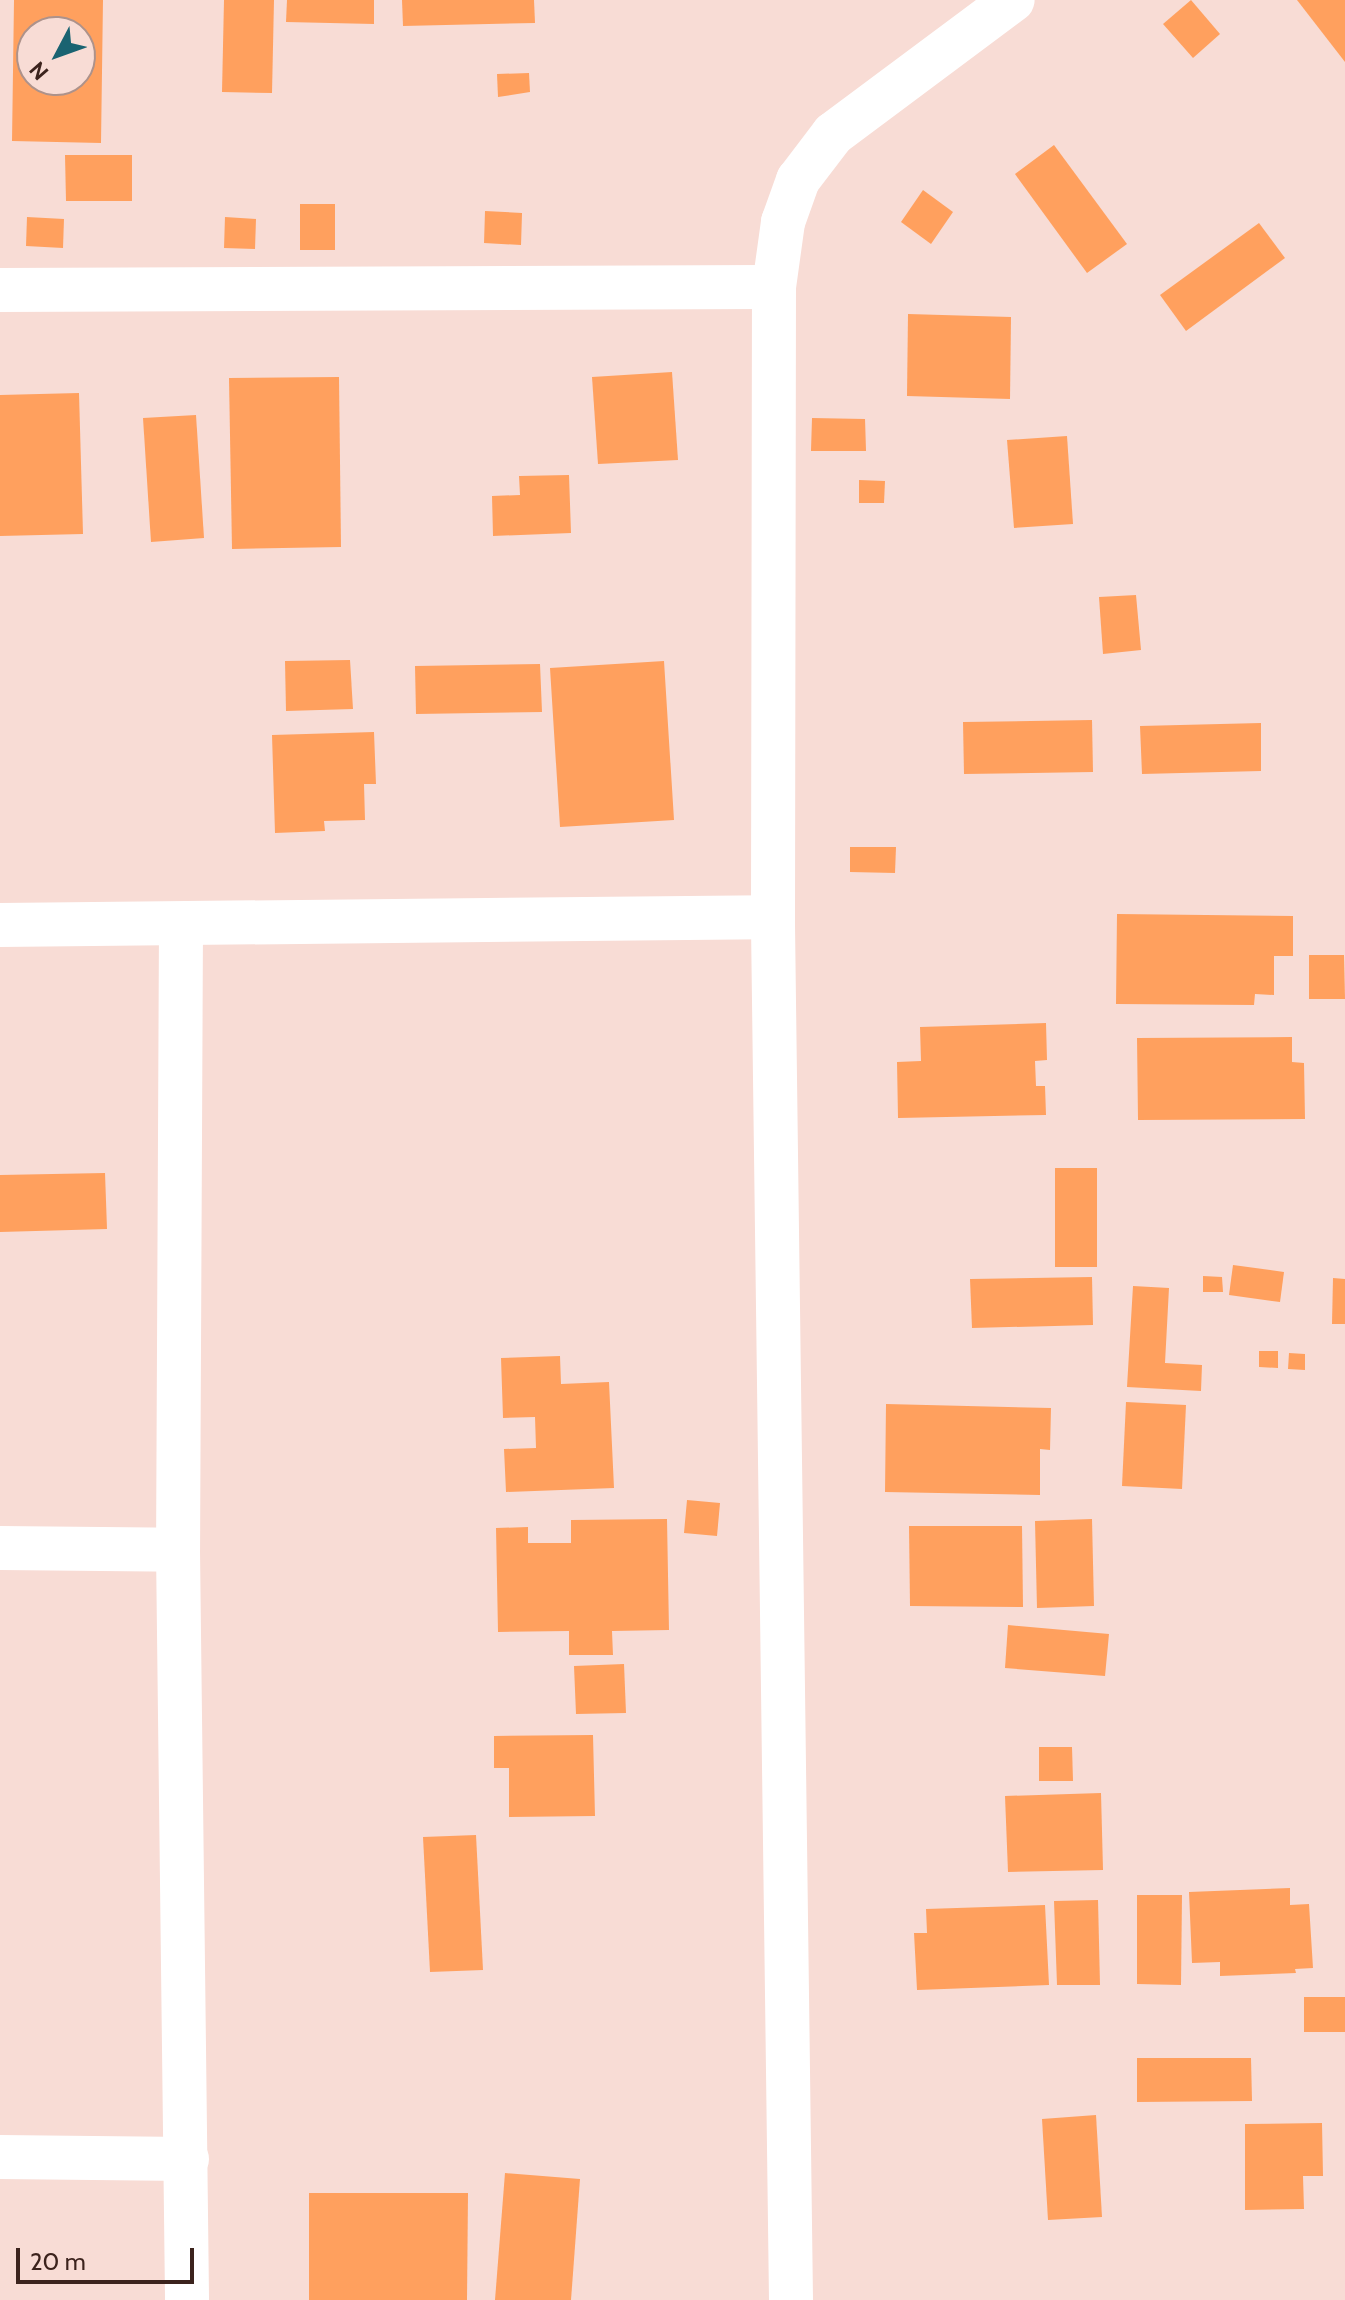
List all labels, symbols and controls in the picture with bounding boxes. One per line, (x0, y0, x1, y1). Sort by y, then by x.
north arrow (16, 16, 96, 96)
text: N (24, 56, 54, 85)
scale bar (20, 2232, 198, 2282)
text: 20 m (30, 2247, 86, 2276)

